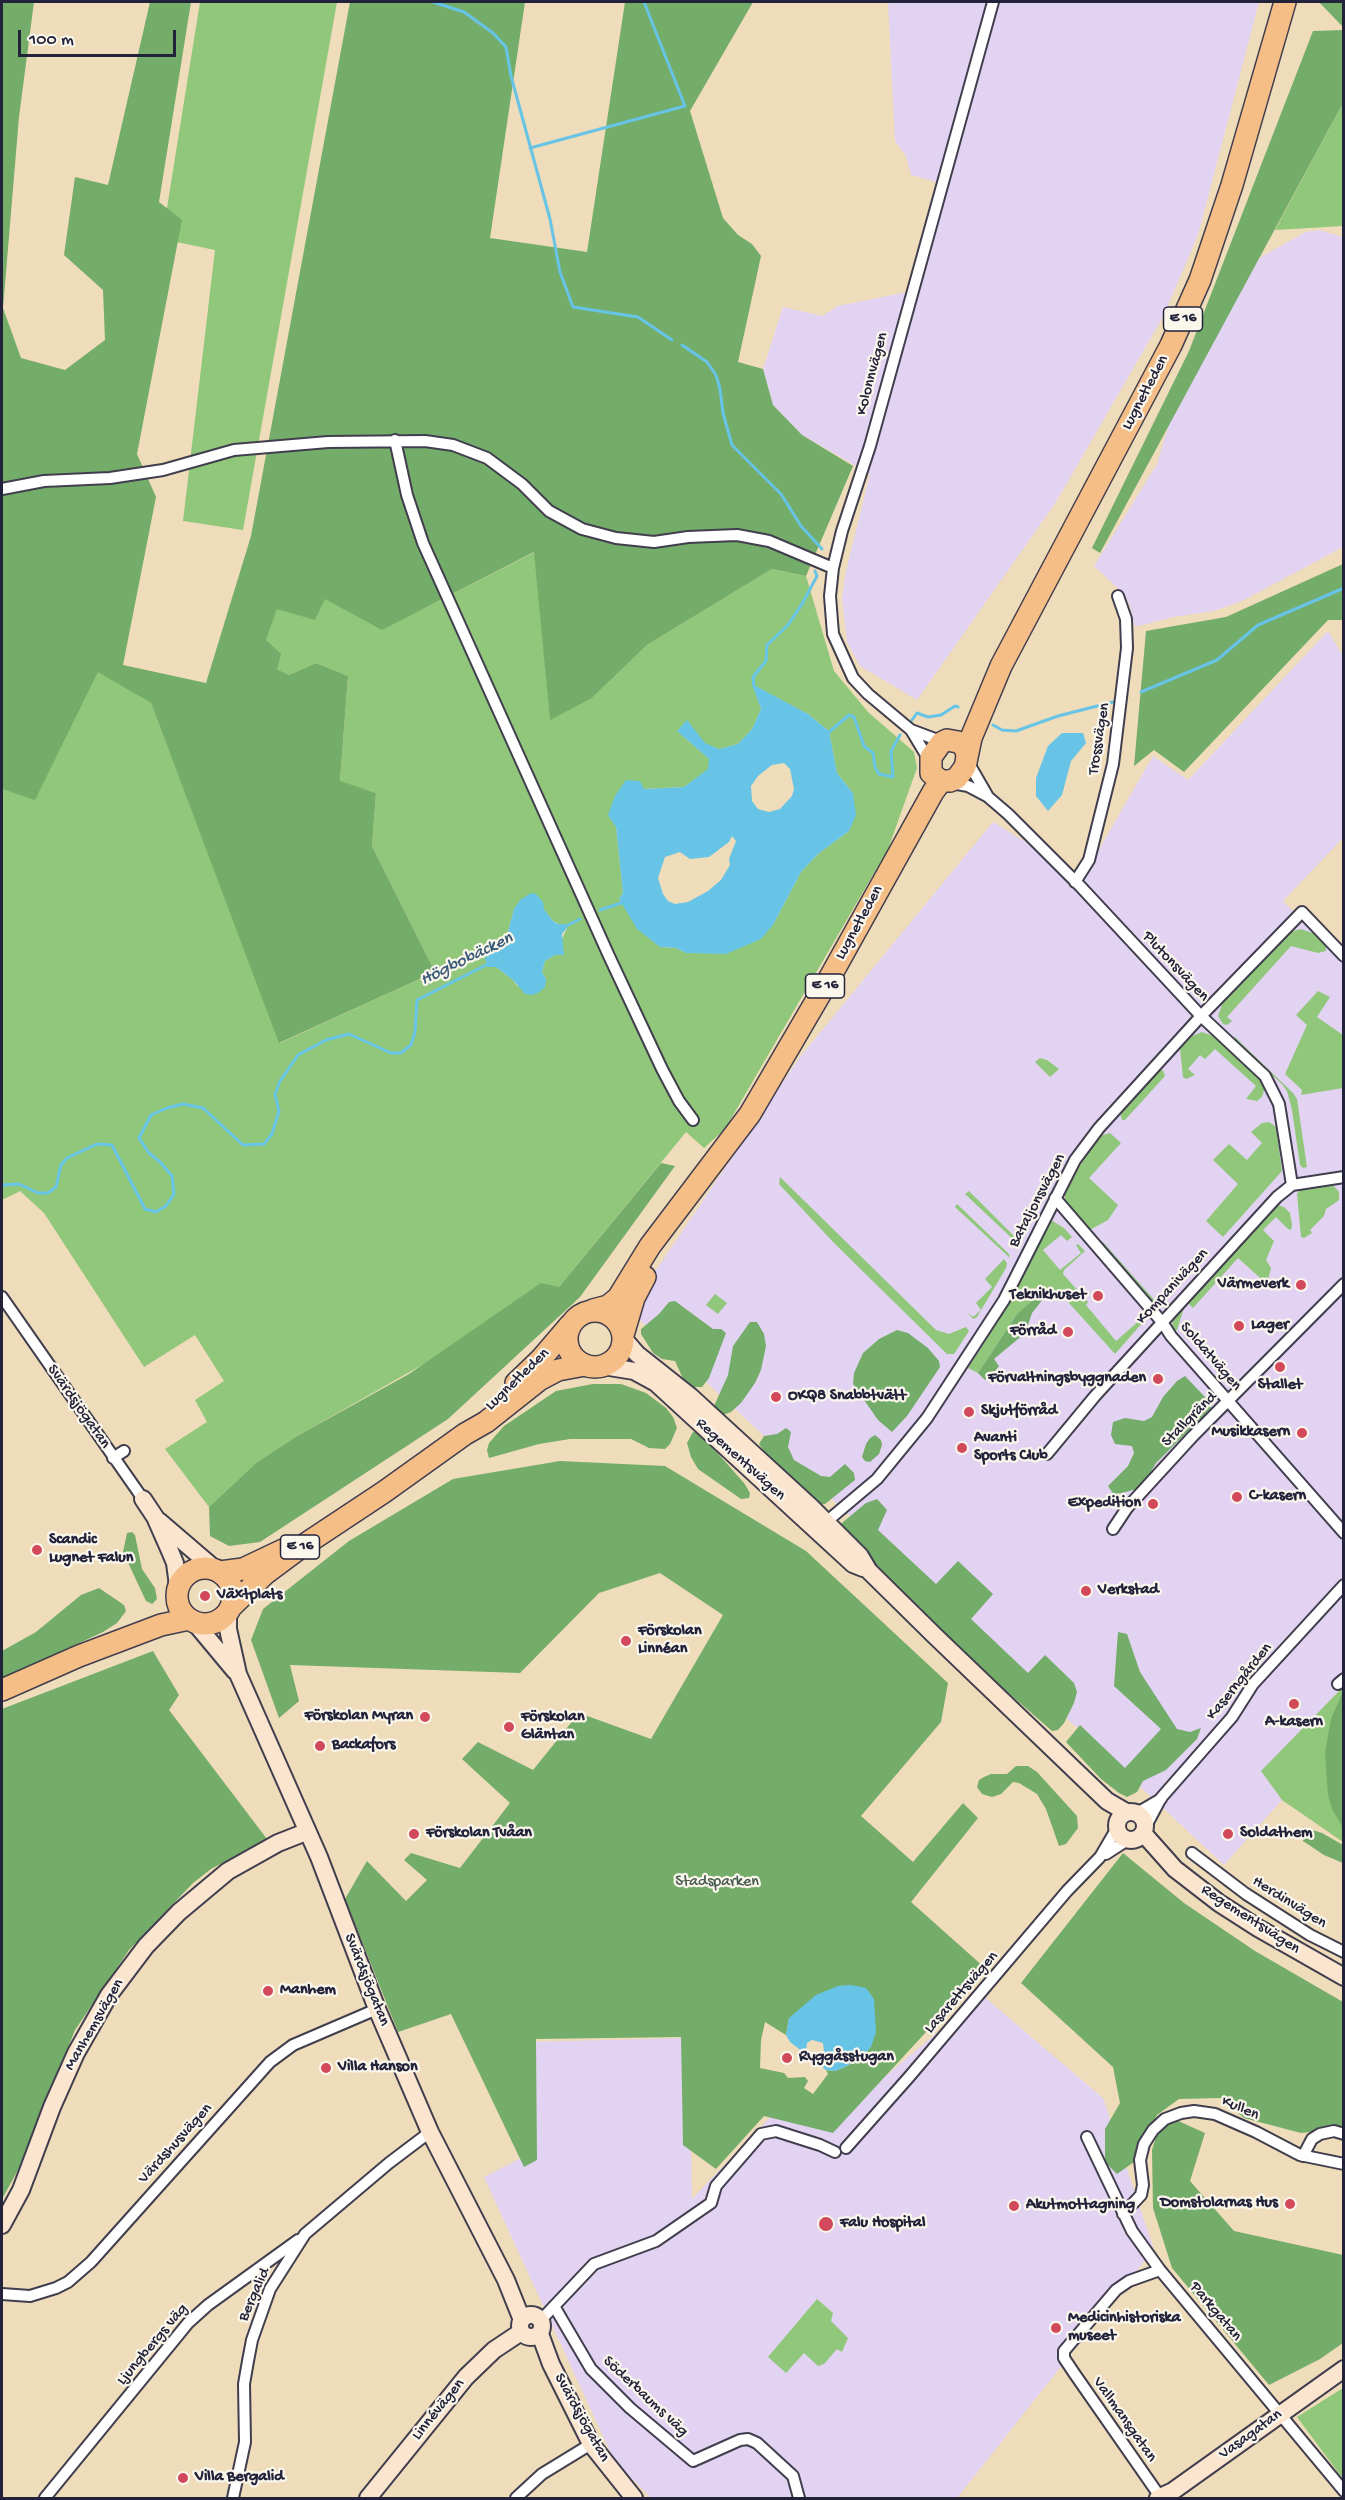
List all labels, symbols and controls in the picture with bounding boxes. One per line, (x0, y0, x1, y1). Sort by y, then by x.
scale bar (21, 18, 178, 56)
text: 100 m (29, 30, 74, 51)
road number: E 16 (1164, 307, 1202, 331)
street label: Kolonnvägen (853, 330, 893, 418)
street label: Lugnetleden (1118, 352, 1174, 434)
street label: Trossvägen (1085, 702, 1115, 776)
street label: Lugnetleden (832, 883, 888, 963)
water label: Högbobäcken (417, 928, 517, 992)
street label: Plutonsvägen (1138, 928, 1212, 1006)
road number: E 16 (806, 974, 844, 998)
street label: Bataljonsvägen (1005, 1151, 1071, 1251)
street label: Kompanivägen (1133, 1245, 1213, 1329)
place label: Värmeverk (1218, 1275, 1289, 1295)
marker: Värmeverk (1294, 1278, 1308, 1292)
place label: Teknikhuset (1009, 1286, 1086, 1306)
marker: Teknikhuset (1091, 1289, 1105, 1303)
place label: Lager (1251, 1316, 1289, 1336)
street label: Soldatvägen (1175, 1319, 1245, 1395)
marker: Lager (1232, 1319, 1246, 1333)
place label: Förråd (1010, 1322, 1056, 1342)
marker: Förråd (1061, 1325, 1075, 1339)
street label: Lugnetleden (482, 1345, 554, 1415)
marker: Stallet (1273, 1360, 1287, 1374)
street label: Svärdsjögatan (42, 1361, 114, 1453)
place label: Förvaltningsbyggnaden (988, 1369, 1146, 1389)
marker: Förvaltningsbyggnaden (1151, 1372, 1165, 1386)
place label: Stallet (1258, 1376, 1302, 1396)
place label: OKQ8 Snabbtvätt (788, 1387, 906, 1407)
street label: Stallgränd (1158, 1388, 1222, 1452)
marker: OKQ8 Snabbtvätt (769, 1390, 783, 1404)
place label: Skjutförråd (981, 1402, 1057, 1422)
marker: Skjutförråd (962, 1405, 976, 1419)
street label: Regementsvägen (691, 1415, 789, 1505)
place label: Musikkasern (1211, 1423, 1290, 1443)
marker: Musikkasern (1295, 1426, 1309, 1440)
place label: Avanti Sports Club (974, 1429, 1048, 1467)
marker: Avanti Sports Club (955, 1441, 969, 1455)
place label: C-kasern (1249, 1487, 1306, 1507)
marker: C-kasern (1230, 1490, 1244, 1504)
place label: Expedition (1068, 1494, 1141, 1514)
marker: Expedition (1146, 1497, 1160, 1511)
place label: Scandic Lugnet Falun (49, 1531, 133, 1569)
road number: E 16 (280, 1535, 320, 1559)
marker: Scandic Lugnet Falun (30, 1543, 44, 1557)
place label: Verkstad (1098, 1581, 1159, 1601)
marker: Verkstad (1079, 1584, 1093, 1598)
place label: Växtplats (217, 1586, 282, 1606)
marker: Växtplats (198, 1589, 212, 1603)
place label: Förskolan Linnéan (638, 1622, 702, 1660)
marker: Förskolan Linnéan (619, 1634, 633, 1648)
street label: Kaserngården (1203, 1639, 1277, 1725)
marker: A-kasern (1287, 1697, 1301, 1711)
place label: Förskolan Myran (305, 1707, 413, 1727)
place label: Förskolan Gläntan (521, 1708, 584, 1746)
marker: Förskolan Myran (418, 1710, 432, 1724)
place label: A-kasern (1265, 1713, 1323, 1733)
marker: Förskolan Gläntan (502, 1720, 516, 1734)
place label: Backafors (332, 1736, 395, 1756)
marker: Backafors (313, 1739, 327, 1753)
place label: Förskolan Tvåan (426, 1824, 532, 1844)
place label: Soldathem (1240, 1824, 1312, 1844)
marker: Förskolan Tvåan (407, 1827, 421, 1841)
marker: Soldathem (1221, 1827, 1235, 1841)
street label: Herdinvägen (1248, 1872, 1330, 1934)
park label: Stadsparken (675, 1873, 759, 1893)
street label: Regementsvägen (1197, 1881, 1303, 1959)
street label: Svärdsjögatan (339, 1931, 393, 2029)
street label: Lasarettsvägen (921, 1948, 1003, 2038)
street label: Manhemsvägen (61, 1976, 129, 2074)
place label: Manhem (280, 1981, 336, 2001)
marker: Manhem (261, 1984, 275, 1998)
place label: Ryggåsstugan (799, 2048, 894, 2068)
marker: Ryggåsstugan (780, 2051, 794, 2065)
place label: Villa Hanson (338, 2058, 418, 2078)
marker: Villa Hanson (319, 2061, 333, 2075)
street label: Kullen (1218, 2092, 1262, 2126)
street label: Värdshusvägen (135, 2100, 217, 2188)
place label: Domstolarnas Hus (1160, 2194, 1278, 2214)
place label: Akutmottagning (1026, 2196, 1135, 2216)
marker: Domstolarnas Hus (1283, 2197, 1297, 2211)
marker: Akutmottagning (1007, 2199, 1021, 2213)
place label: Falu Hospital (840, 2214, 926, 2234)
marker: Falu Hospital (817, 2215, 835, 2233)
street label: Bergalid (235, 2265, 275, 2325)
street label: Parkgatan (1185, 2278, 1245, 2346)
street label: Ljungbergs väg (113, 2300, 193, 2390)
place label: Medicinhistoriska museet (1068, 2309, 1181, 2347)
marker: Medicinhistoriska museet (1049, 2321, 1063, 2335)
street label: Söderbaums väg (598, 2352, 692, 2442)
street label: Svärdsjögatan (549, 2370, 613, 2466)
street label: Vallmansgatan (1088, 2374, 1160, 2466)
street label: Linnévägen (408, 2375, 470, 2445)
street label: Vasagatan (1216, 2406, 1286, 2464)
place label: Villa Bergalid (195, 2468, 284, 2488)
marker: Villa Bergalid (176, 2471, 190, 2485)

